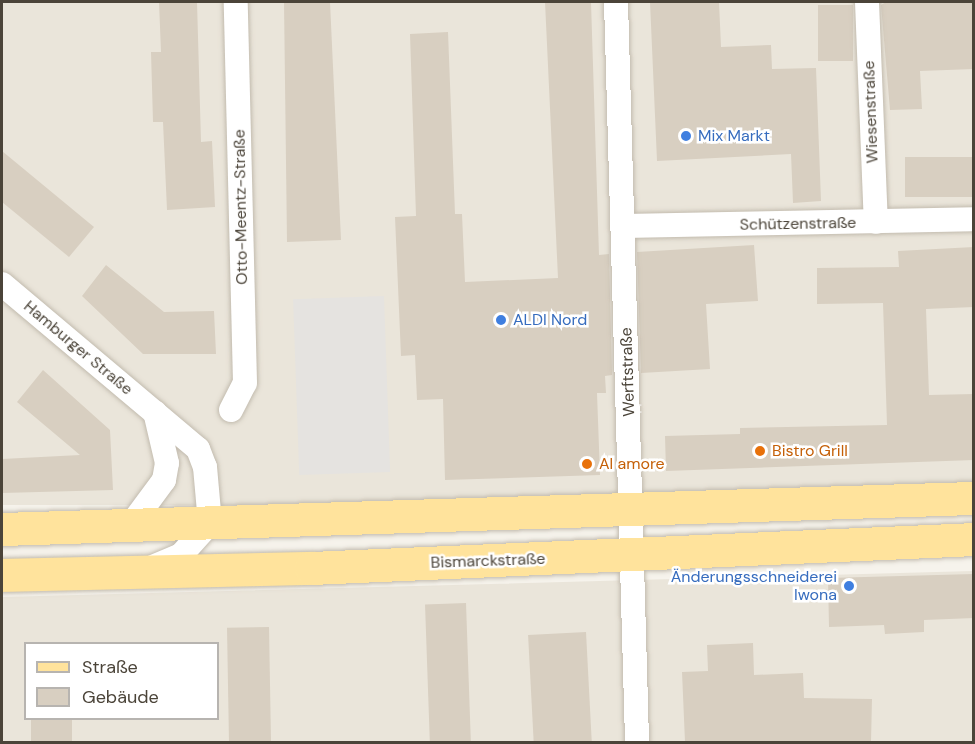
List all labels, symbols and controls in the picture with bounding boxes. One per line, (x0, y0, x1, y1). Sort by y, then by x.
street label: Wiesenstraße (860, 60, 882, 164)
place label: Mix Markt (698, 126, 770, 146)
street label: Otto-Meentz-Straße (230, 129, 252, 285)
marker: Mix Markt (679, 129, 693, 143)
street label: Schützenstraße (739, 213, 857, 235)
street label: Hamburger Straße (20, 297, 136, 399)
place label: ALDI Nord (513, 310, 587, 330)
marker: ALDI Nord (494, 313, 508, 327)
street label: Werftstraße (617, 327, 639, 417)
place label: Bistro Grill (772, 441, 848, 461)
marker: Bistro Grill (753, 444, 767, 458)
place label: Al amore (599, 454, 665, 474)
marker: Al amore (580, 457, 594, 471)
street label: Bismarckstraße (430, 549, 546, 573)
place label: Änderungsschneiderei Iwona (671, 567, 837, 605)
marker: Änderungsschneiderei Iwona (842, 579, 856, 593)
legend (24, 642, 219, 720)
text: Straße (82, 655, 138, 679)
text: Gebäude (82, 685, 159, 709)

